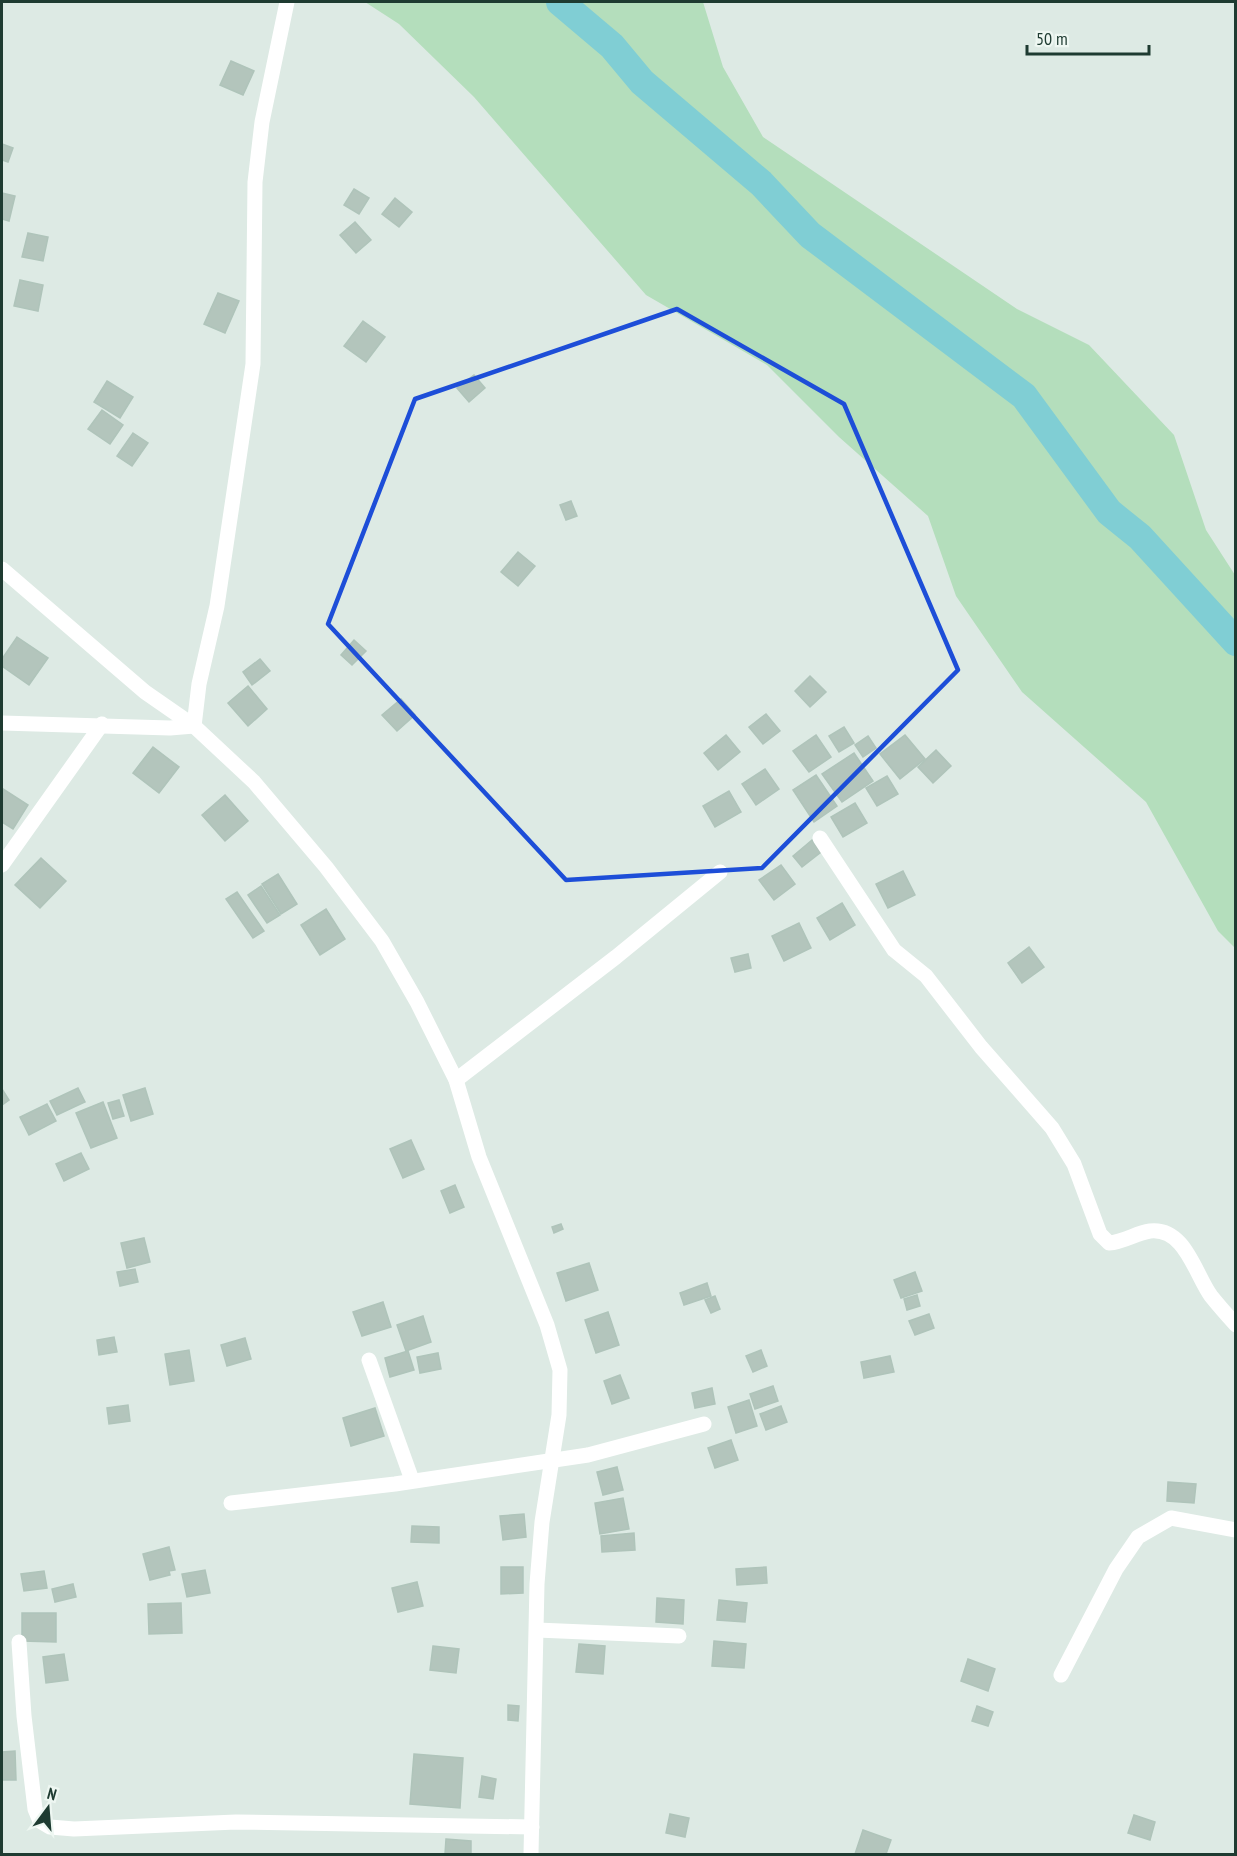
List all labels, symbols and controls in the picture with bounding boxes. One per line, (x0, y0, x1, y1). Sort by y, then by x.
scale bar (1027, 18, 1148, 56)
text: 50 m (1036, 27, 1068, 50)
north arrow (18, 1778, 78, 1838)
text: N (45, 1783, 59, 1804)

